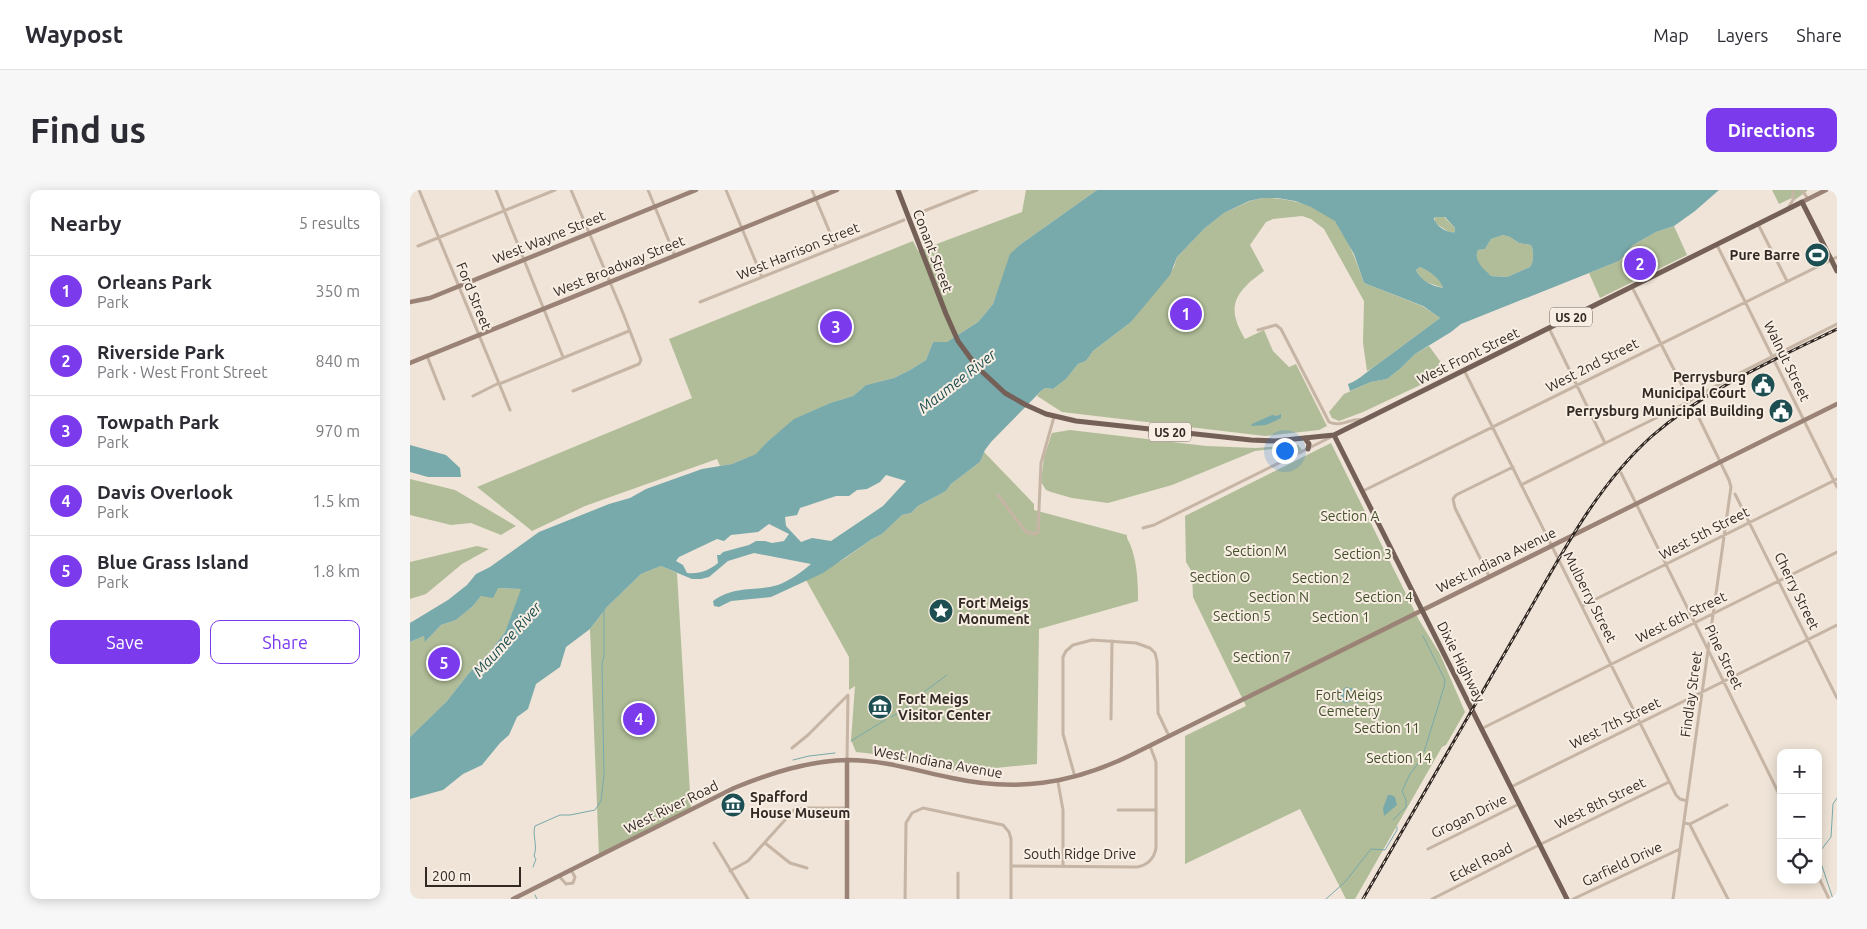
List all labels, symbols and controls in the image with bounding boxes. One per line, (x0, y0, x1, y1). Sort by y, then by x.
text: Waypost (25, 21, 123, 48)
text: Map (1653, 25, 1689, 45)
text: Layers (1717, 25, 1768, 45)
text: Share (1796, 25, 1842, 45)
button: Directions (1706, 108, 1837, 152)
text: Find us (30, 110, 146, 150)
street label: West Wayne Street (490, 207, 608, 267)
street label: Conant Street (910, 207, 956, 295)
text: Nearby (50, 211, 121, 235)
text: 5 results (299, 214, 360, 232)
street label: West Harrison Street (734, 219, 862, 283)
street label: West Broadway Street (551, 232, 687, 300)
sports icon: Pure Barre (1804, 242, 1830, 268)
pin: 2 (1624, 245, 1656, 283)
place label: Pure Barre (1730, 247, 1800, 263)
street label: Ford Street (453, 260, 495, 333)
text: Orleans Park (97, 271, 212, 293)
text: 1 (61, 282, 71, 300)
text: 350 m (315, 282, 360, 300)
text: Park (97, 293, 129, 311)
pin: 1 (1170, 295, 1202, 333)
pin: 3 (820, 308, 852, 346)
road number: US 20 (1550, 308, 1592, 326)
street label: Walnut Street (1761, 318, 1814, 404)
street label: West Front Street (1414, 324, 1522, 388)
street label: West 2nd Street (1543, 335, 1641, 395)
text: Riverside Park (97, 341, 225, 363)
water label: Maumee River (915, 345, 1000, 416)
text: 2 (61, 352, 71, 370)
text: 840 m (315, 352, 360, 370)
text: Park · West Front Street (97, 363, 268, 381)
place label: Perrysburg Municipal Court (1642, 369, 1746, 401)
public building icon: Perrysburg Municipal Court (1750, 372, 1776, 398)
public building icon: Perrysburg Municipal Building (1768, 398, 1794, 424)
place label: Perrysburg Municipal Building (1566, 403, 1764, 419)
text: Towpath Park (97, 411, 219, 433)
text: 3 (61, 422, 71, 440)
text: 970 m (315, 422, 360, 440)
road number: US 20 (1149, 422, 1191, 442)
text: Park (97, 433, 129, 451)
your location (1272, 438, 1298, 464)
text: Davis Overlook (97, 481, 233, 503)
text: 4 (61, 492, 71, 510)
text: 1.5 km (312, 492, 360, 510)
text: Park (97, 503, 129, 521)
street label: West 5th Street (1656, 503, 1752, 563)
park label: Section A (1321, 508, 1379, 524)
street label: West Indiana Avenue (1434, 524, 1558, 596)
park label: Section M (1225, 543, 1287, 559)
park label: Section 3 (1334, 546, 1392, 562)
street label: Mulberry Street (1560, 549, 1620, 645)
street label: Cherry Street (1771, 550, 1823, 633)
text: Blue Grass Island (97, 551, 249, 573)
text: 5 (61, 562, 71, 580)
text: 1.8 km (312, 562, 360, 580)
park label: Section O (1190, 569, 1251, 585)
park label: Section 2 (1292, 570, 1350, 586)
text: Park (97, 573, 129, 591)
street label: West 6th Street (1633, 588, 1729, 646)
park label: Section N (1249, 589, 1309, 605)
park label: Section 4 (1355, 589, 1413, 605)
place label: Fort Meigs Monument (958, 595, 1030, 627)
water label: Maumee River (469, 598, 545, 679)
place icon: Fort Meigs Monument (928, 598, 954, 624)
park label: Section 5 (1213, 608, 1271, 624)
park label: Section 1 (1312, 609, 1370, 625)
street label: Dixie Highway (1434, 619, 1488, 705)
button: Save (50, 620, 200, 664)
button: Share (210, 620, 360, 664)
street label: Pine Street (1702, 622, 1747, 692)
pin: 5 (428, 644, 460, 682)
park label: Section 7 (1233, 649, 1291, 665)
street label: Findlay Street (1677, 649, 1705, 738)
park label: Fort Meigs Cemetery (1316, 687, 1382, 719)
place label: Fort Meigs Visitor Center (898, 691, 991, 723)
museum icon: Fort Meigs Visitor Center (867, 694, 893, 720)
street label: West 7th Street (1567, 694, 1663, 752)
pin: 4 (623, 700, 655, 738)
park label: Section 11 (1354, 720, 1420, 736)
street label: West Indiana Avenue (872, 743, 1004, 781)
map controls (1777, 749, 1822, 884)
button: + (1777, 749, 1822, 794)
park label: Section 14 (1366, 750, 1432, 766)
street label: West 8th Street (1552, 774, 1648, 832)
street label: West River Road (621, 777, 721, 837)
place label: Spafford House Museum (750, 789, 850, 821)
street label: Grogan Drive (1429, 791, 1509, 841)
museum icon: Spafford House Museum (720, 792, 746, 818)
button: − (1777, 794, 1822, 839)
street label: Garfield Drive (1579, 838, 1665, 890)
street label: Eckel Road (1447, 839, 1515, 885)
button: locate (1777, 839, 1822, 884)
street label: South Ridge Drive (1024, 846, 1136, 862)
scale bar (425, 864, 521, 887)
text: 200 m (432, 868, 471, 884)

